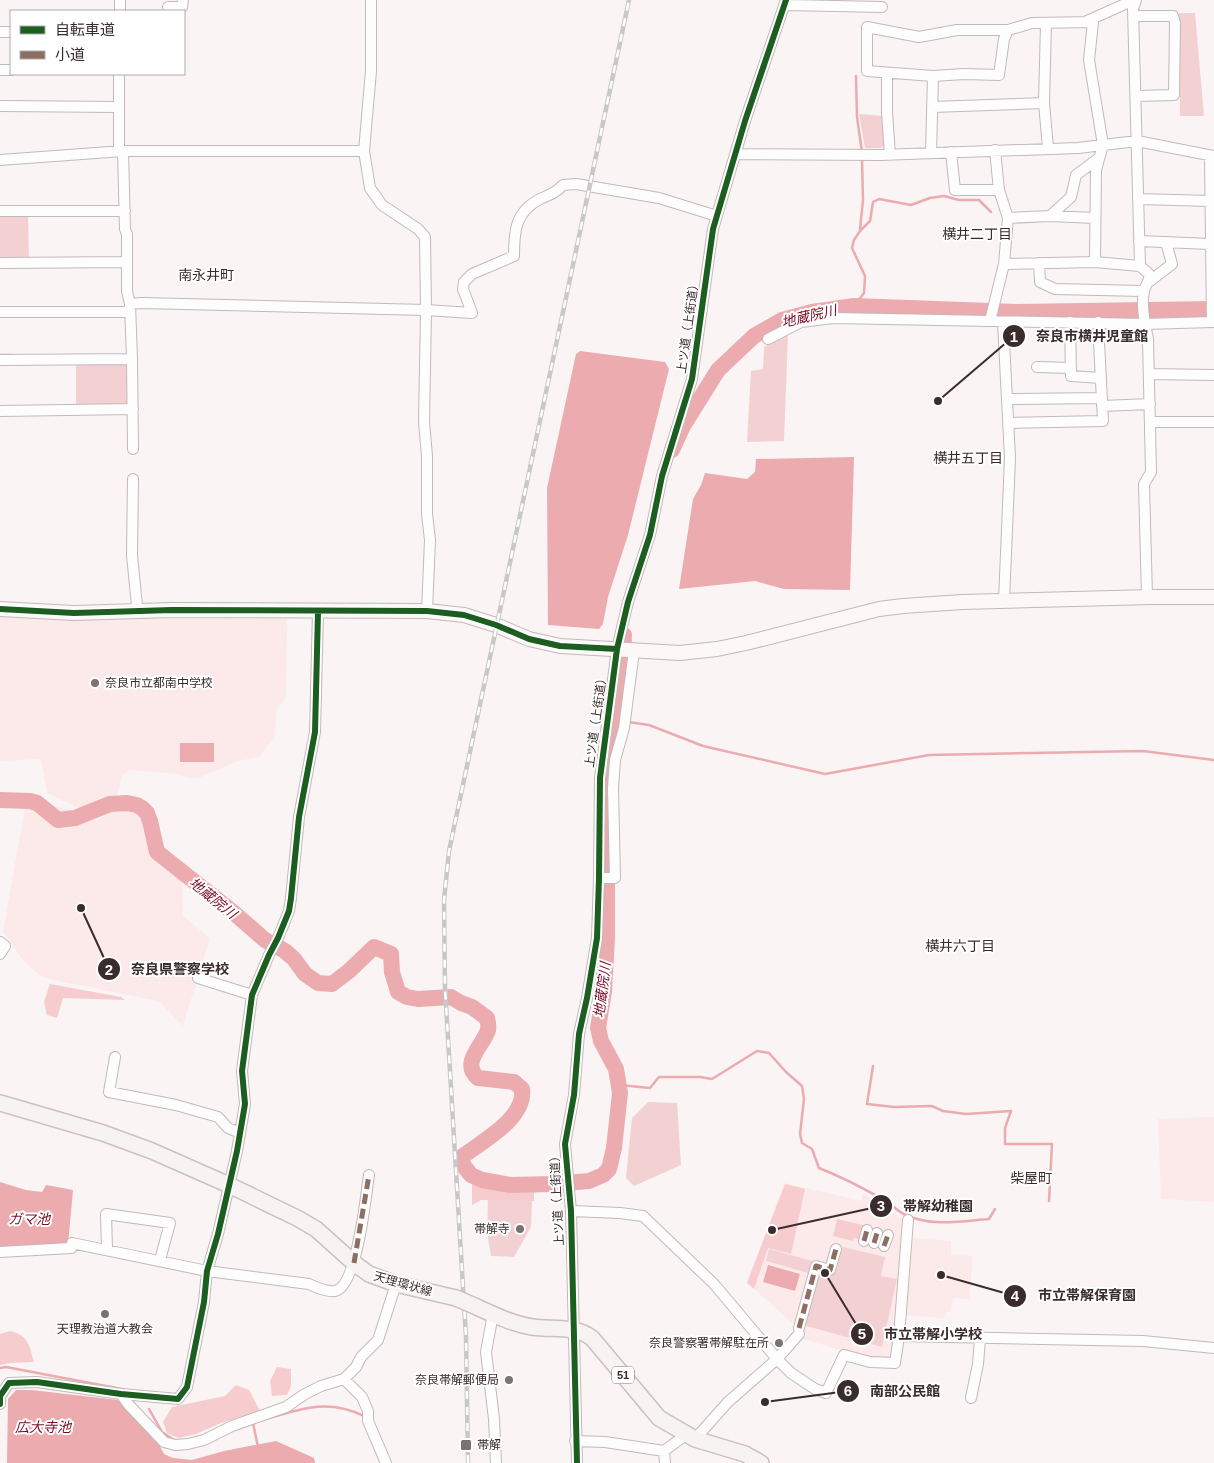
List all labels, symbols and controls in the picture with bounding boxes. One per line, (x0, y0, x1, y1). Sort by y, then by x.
legend (10, 10, 185, 75)
text: 自転車道 (55, 21, 115, 38)
text: 小道 (55, 46, 85, 63)
district label: 横井二丁目 (942, 226, 1012, 242)
district label: 南永井町 (178, 267, 234, 283)
street label: 上ツ道（上街道） (674, 277, 702, 375)
water label: 地蔵院川 (780, 301, 840, 330)
callout: 奈良市横井児童館 (1001, 322, 1158, 351)
text: 1 (1010, 328, 1018, 345)
text: 奈良市横井児童館 (1036, 328, 1148, 344)
district label: 横井五丁目 (933, 450, 1003, 466)
street label: 上ツ道（上街道） (582, 671, 610, 769)
place label: 奈良市立都南中学校 (105, 676, 213, 690)
marker: 奈良市立都南中学校 (89, 677, 101, 689)
water label: 地蔵院川 (186, 874, 241, 923)
district label: 横井六丁目 (925, 938, 995, 954)
callout: 奈良県警察学校 (96, 955, 239, 984)
water label: 地蔵院川 (591, 959, 614, 1019)
text: 2 (105, 961, 113, 978)
text: 奈良県警察学校 (131, 961, 229, 977)
street label: 上ツ道（上街道） (547, 1150, 567, 1246)
district label: 柴屋町 (1010, 1170, 1052, 1186)
callout: 帯解幼稚園 (868, 1191, 983, 1220)
text: 3 (877, 1197, 885, 1214)
text: 帯解幼稚園 (903, 1198, 973, 1214)
water label: ガマ池 (8, 1211, 52, 1227)
place label: 帯解寺 (474, 1222, 510, 1236)
marker: 帯解寺 (514, 1223, 526, 1235)
street label: 天理環状線 (372, 1269, 434, 1299)
callout: 市立帯解保育園 (1003, 1281, 1146, 1310)
text: 4 (1011, 1287, 1020, 1304)
text: 市立帯解保育園 (1038, 1287, 1136, 1303)
marker: 天理教治道大教会 (99, 1308, 111, 1320)
callout: 市立帯解小学校 (849, 1319, 992, 1348)
place label: 天理教治道大教会 (57, 1322, 153, 1336)
text: 5 (858, 1325, 866, 1342)
text: 市立帯解小学校 (884, 1326, 982, 1342)
place label: 奈良警察署帯解駐在所 (649, 1336, 769, 1350)
marker: 奈良警察署帯解駐在所 (773, 1337, 785, 1349)
road number: 51 (612, 1366, 634, 1384)
place label: 奈良帯解郵便局 (415, 1373, 499, 1387)
marker: 奈良帯解郵便局 (503, 1374, 515, 1386)
callout: 南部公民館 (835, 1376, 950, 1405)
text: 6 (844, 1382, 852, 1399)
text: 南部公民館 (870, 1383, 940, 1399)
water label: 広大寺池 (15, 1419, 73, 1435)
marker: 帯解 (459, 1438, 473, 1452)
place label: 帯解 (477, 1438, 501, 1452)

